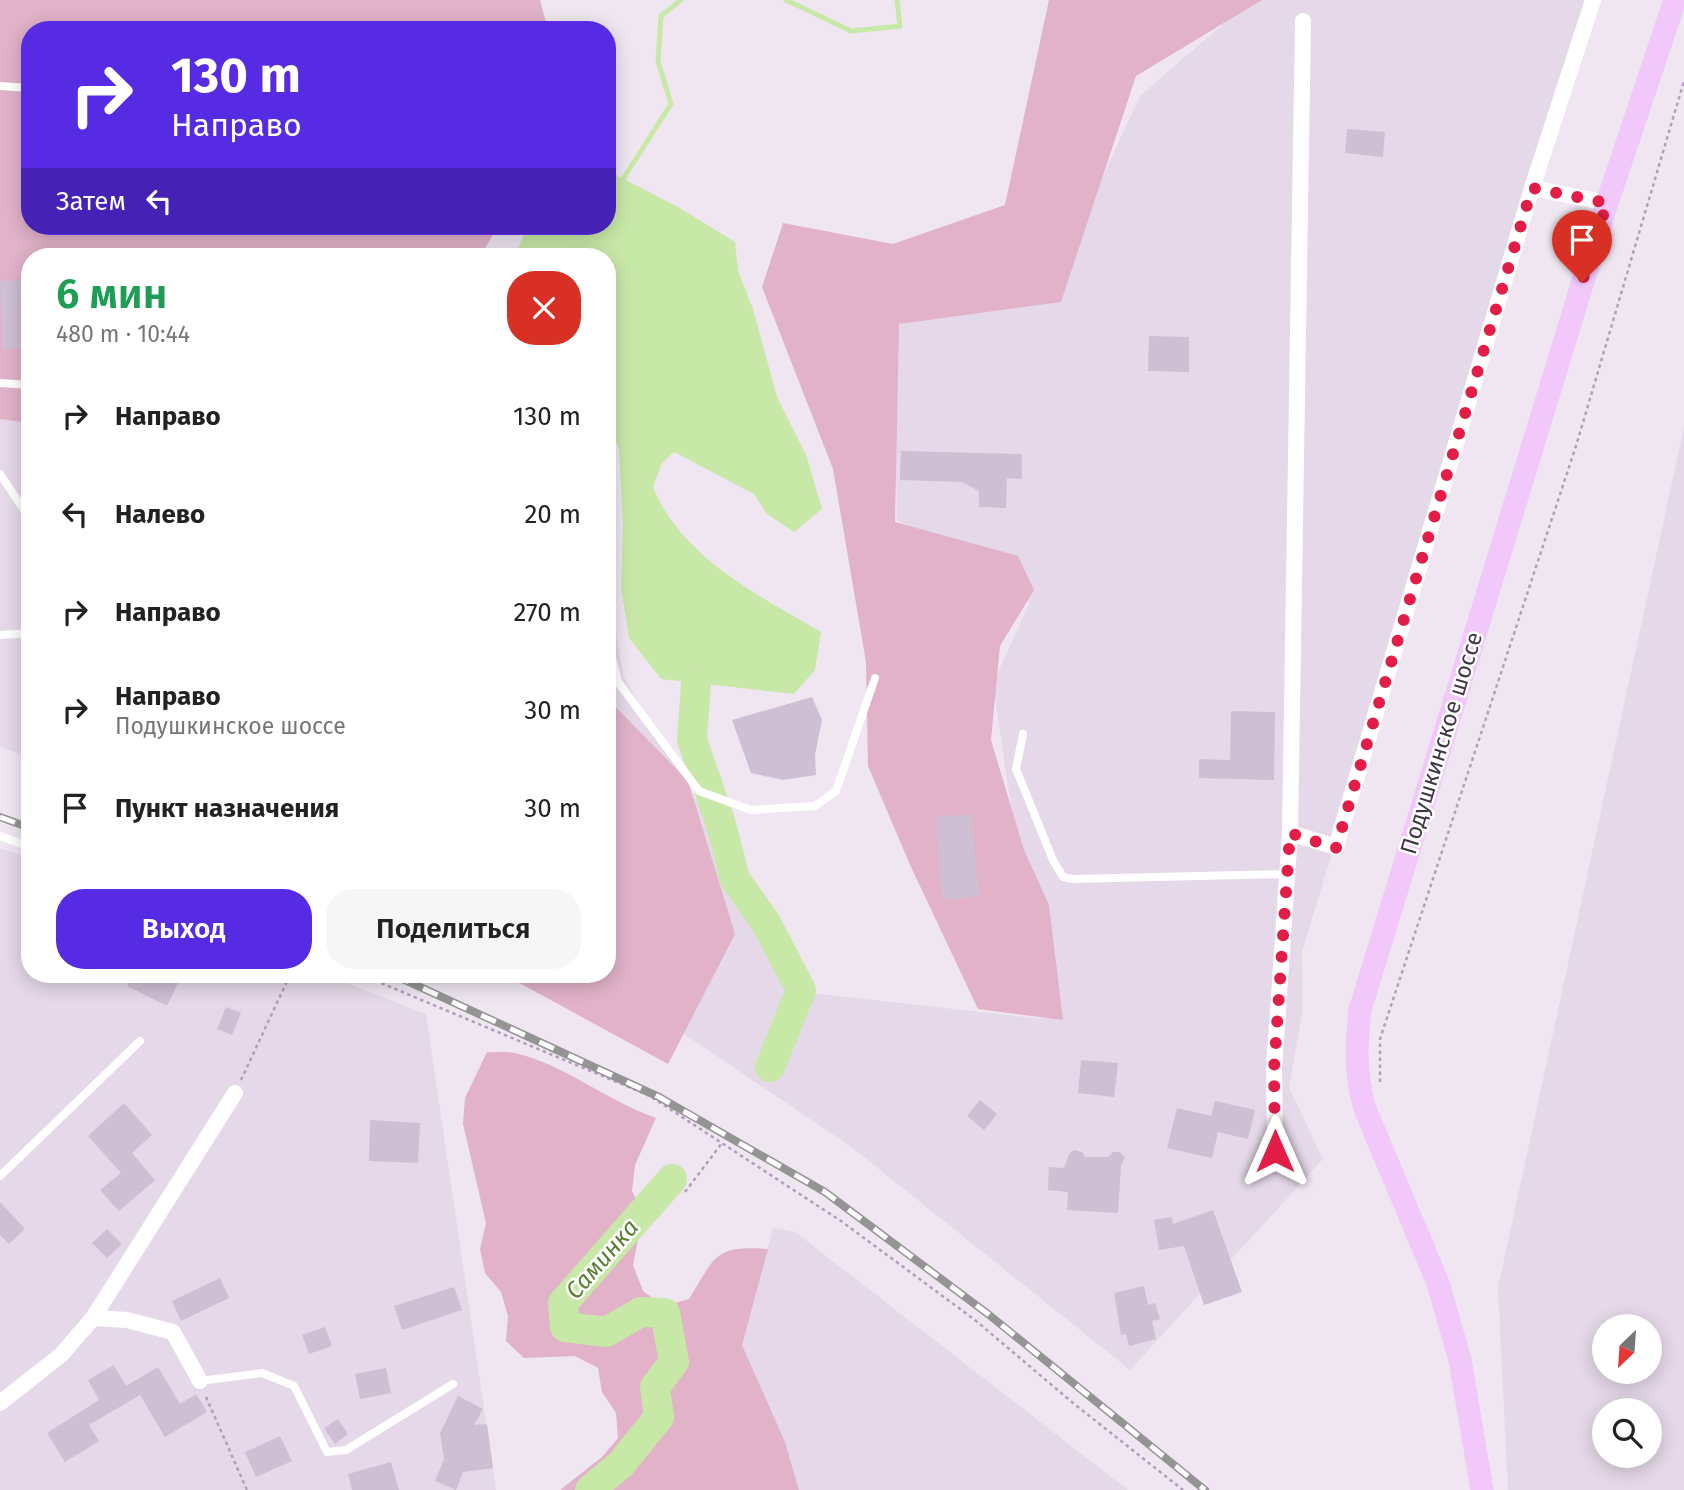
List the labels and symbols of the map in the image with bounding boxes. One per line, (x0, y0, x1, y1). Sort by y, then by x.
pin (1552, 210, 1612, 282)
street label: Подушкинское шоссе (1394, 629, 1488, 857)
position arrow (1238, 1114, 1312, 1188)
water label: Саминка (560, 1213, 644, 1305)
north arrow (1592, 1314, 1662, 1384)

